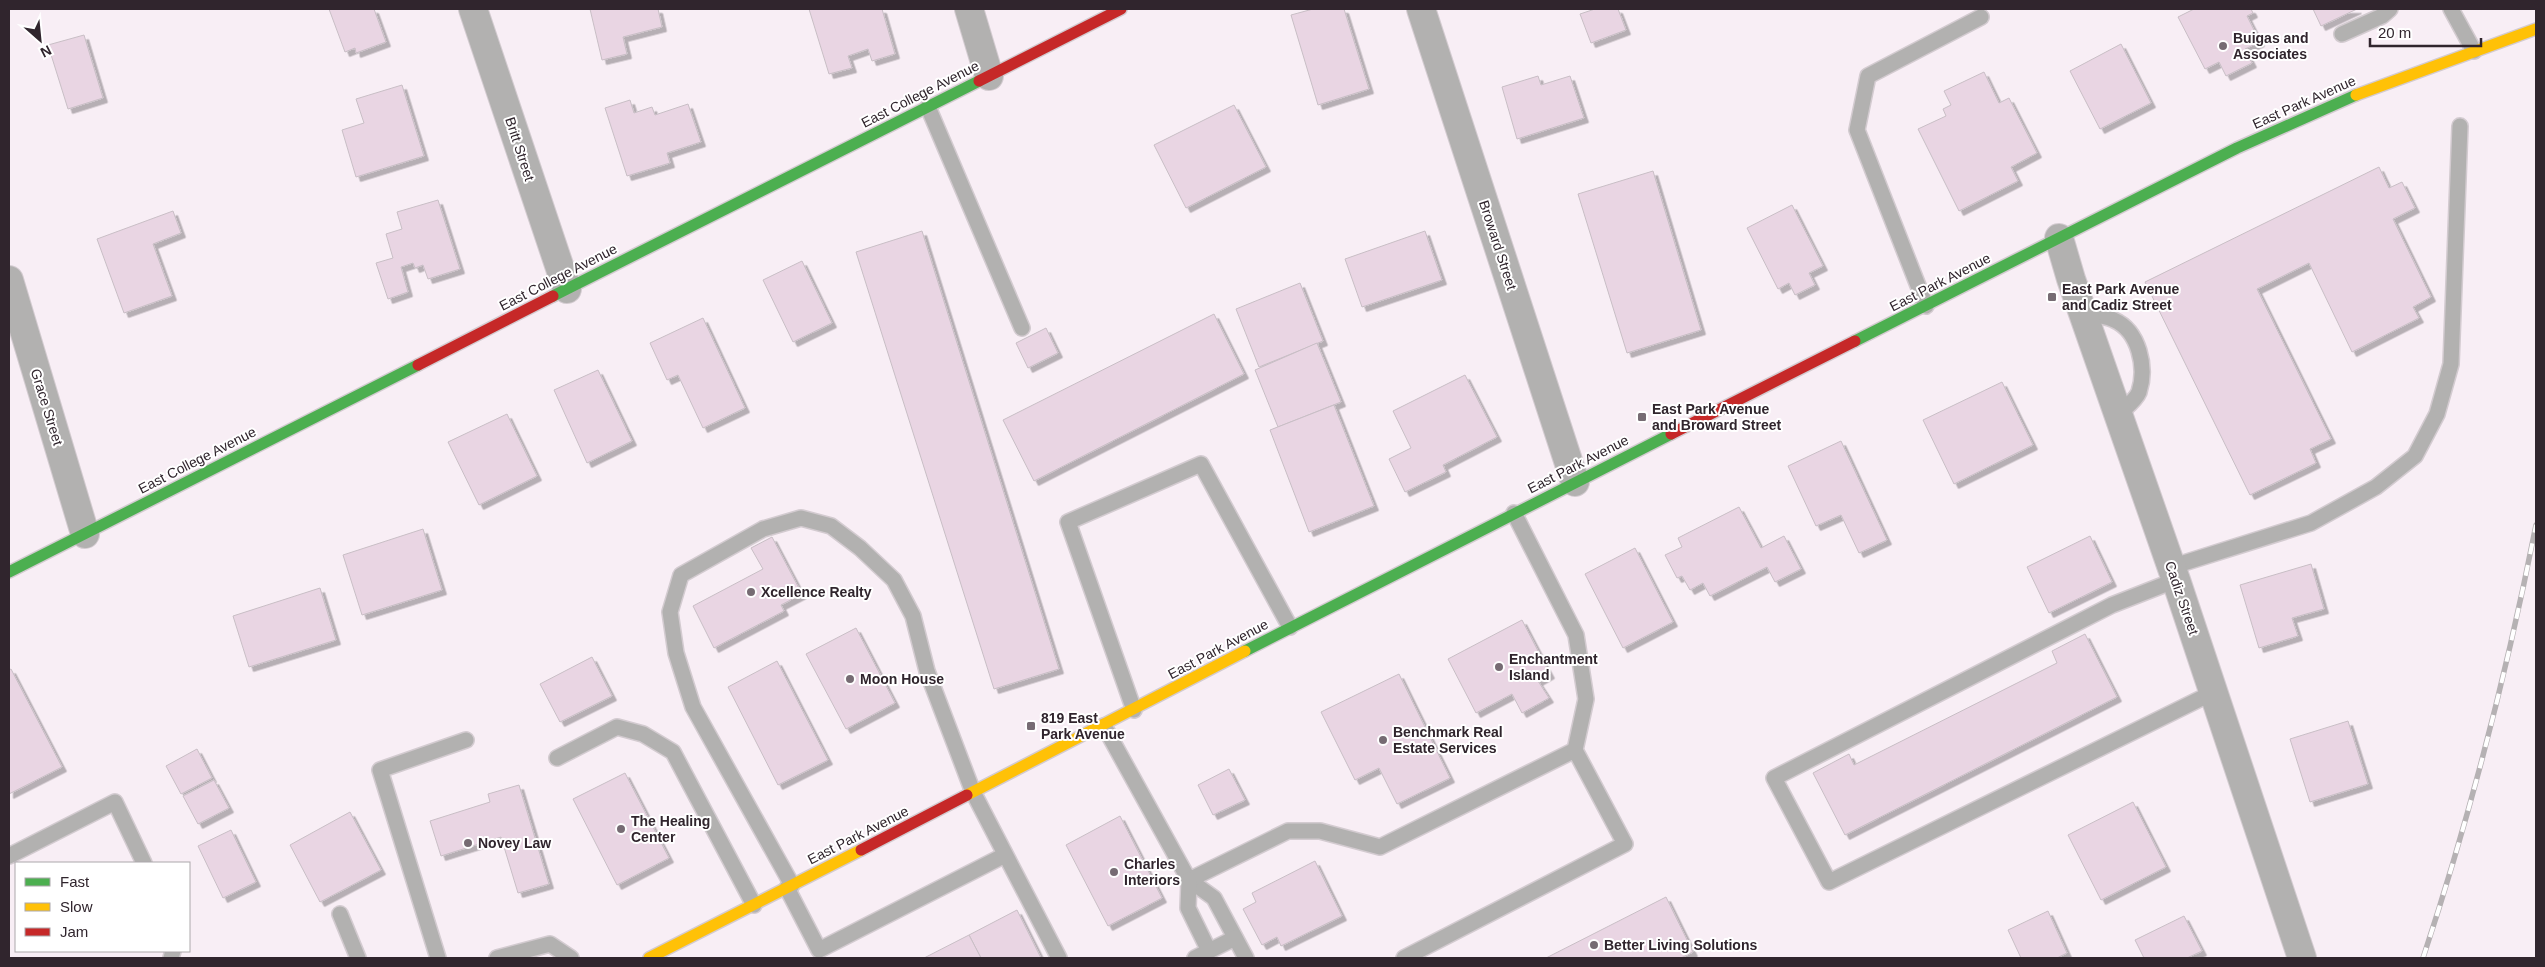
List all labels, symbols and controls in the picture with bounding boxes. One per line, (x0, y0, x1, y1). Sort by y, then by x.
north arrow (15, 15, 65, 65)
scale bar (2370, 15, 2481, 47)
text: 20 m (2378, 24, 2411, 41)
place label: Buigas and Associates (2233, 30, 2308, 62)
marker: Buigas and Associates (2217, 40, 2229, 52)
text: N (38, 42, 54, 61)
street label: East College Avenue (859, 57, 982, 131)
street label: East Park Avenue (2250, 72, 2358, 132)
street label: Britt Street (502, 115, 538, 183)
street label: Broward Street (1476, 198, 1520, 292)
street label: East College Avenue (497, 240, 620, 314)
street label: East Park Avenue (1887, 250, 1993, 314)
place label: East Park Avenue and Cadiz Street (2062, 281, 2179, 313)
marker: East Park Avenue and Cadiz Street (2046, 291, 2058, 303)
street label: Grace Street (28, 367, 66, 447)
place label: East Park Avenue and Broward Street (1652, 401, 1781, 433)
marker: East Park Avenue and Broward Street (1636, 411, 1648, 423)
street label: East College Avenue (136, 423, 259, 497)
street label: East Park Avenue (1525, 432, 1631, 496)
street label: Cadiz Street (2162, 559, 2202, 637)
place label: Xcellence Realty (761, 584, 872, 600)
marker: Xcellence Realty (745, 586, 757, 598)
street label: East Park Avenue (1165, 616, 1271, 682)
place label: Enchantment Island (1509, 651, 1598, 683)
marker: Enchantment Island (1493, 661, 1505, 673)
place label: Moon House (860, 671, 944, 687)
marker: Moon House (844, 673, 856, 685)
place label: 819 East Park Avenue (1041, 710, 1125, 742)
marker: 819 East Park Avenue (1025, 720, 1037, 732)
place label: Benchmark Real Estate Services (1393, 724, 1503, 756)
marker: Benchmark Real Estate Services (1377, 734, 1389, 746)
street label: East Park Avenue (805, 803, 911, 867)
place label: The Healing Center (631, 813, 710, 845)
marker: The Healing Center (615, 823, 627, 835)
place label: Novey Law (478, 835, 551, 851)
marker: Novey Law (462, 837, 474, 849)
place label: Charles Interiors (1124, 856, 1180, 888)
legend (15, 862, 190, 952)
marker: Charles Interiors (1108, 866, 1120, 878)
text: Fast (60, 873, 90, 890)
text: Slow (60, 898, 93, 915)
text: Jam (60, 923, 88, 940)
place label: Better Living Solutions (1604, 937, 1757, 953)
marker: Better Living Solutions (1588, 939, 1600, 951)

